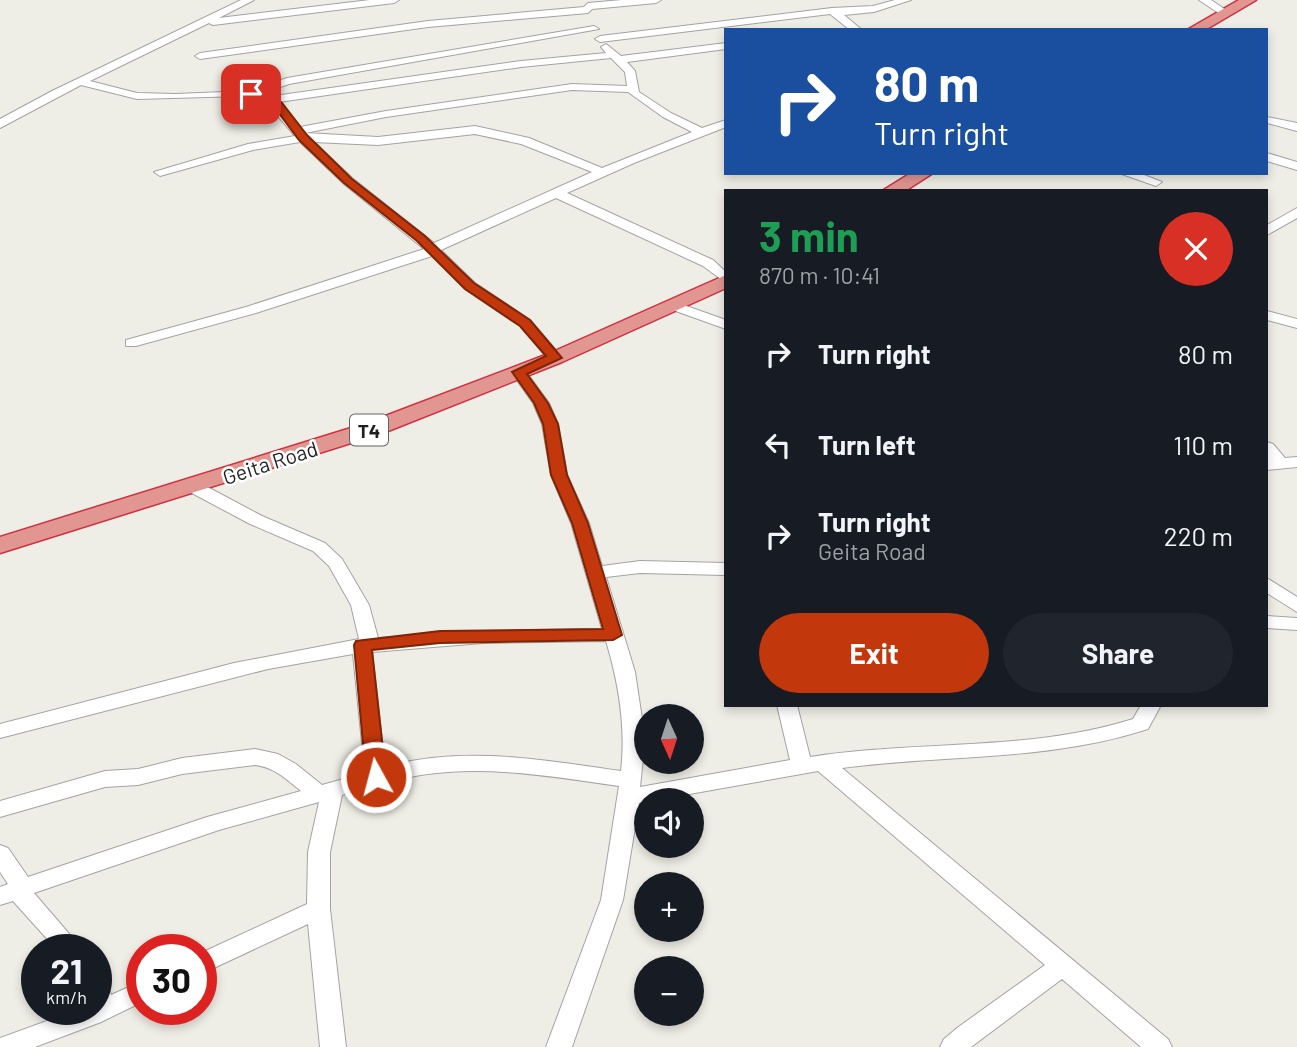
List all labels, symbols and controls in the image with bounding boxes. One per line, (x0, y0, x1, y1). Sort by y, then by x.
text: 80 m (874, 53, 979, 112)
icon: right (759, 56, 850, 147)
pin (221, 64, 281, 124)
icon: arrive (232, 75, 270, 113)
text: Turn right (874, 113, 1009, 151)
text: 3 min (759, 210, 859, 260)
button: close (1159, 212, 1233, 286)
text: 870 m · 10:41 (759, 261, 880, 289)
icon: right (759, 335, 797, 373)
text: Turn right (818, 338, 931, 369)
text: 80 m (1178, 338, 1233, 369)
road number: T4 (350, 414, 388, 446)
icon: left (759, 426, 797, 464)
text: Turn left (818, 429, 916, 460)
text: 110 m (1173, 429, 1233, 460)
street label: Geita Road (219, 435, 321, 489)
text: Turn right (818, 506, 931, 537)
icon: right (759, 517, 797, 555)
text: 220 m (1164, 520, 1233, 551)
text: Geita Road (818, 537, 926, 565)
button: Exit (759, 613, 989, 693)
button: Share (1003, 613, 1233, 693)
north arrow (634, 704, 704, 774)
map controls (634, 704, 704, 1026)
position arrow (339, 740, 413, 814)
button: sound (634, 788, 704, 858)
button: + (634, 872, 704, 942)
speed limit sign: 30 (126, 934, 217, 1025)
text: 21 (51, 949, 82, 991)
button: − (634, 956, 704, 1026)
text: km/h (46, 986, 87, 1008)

